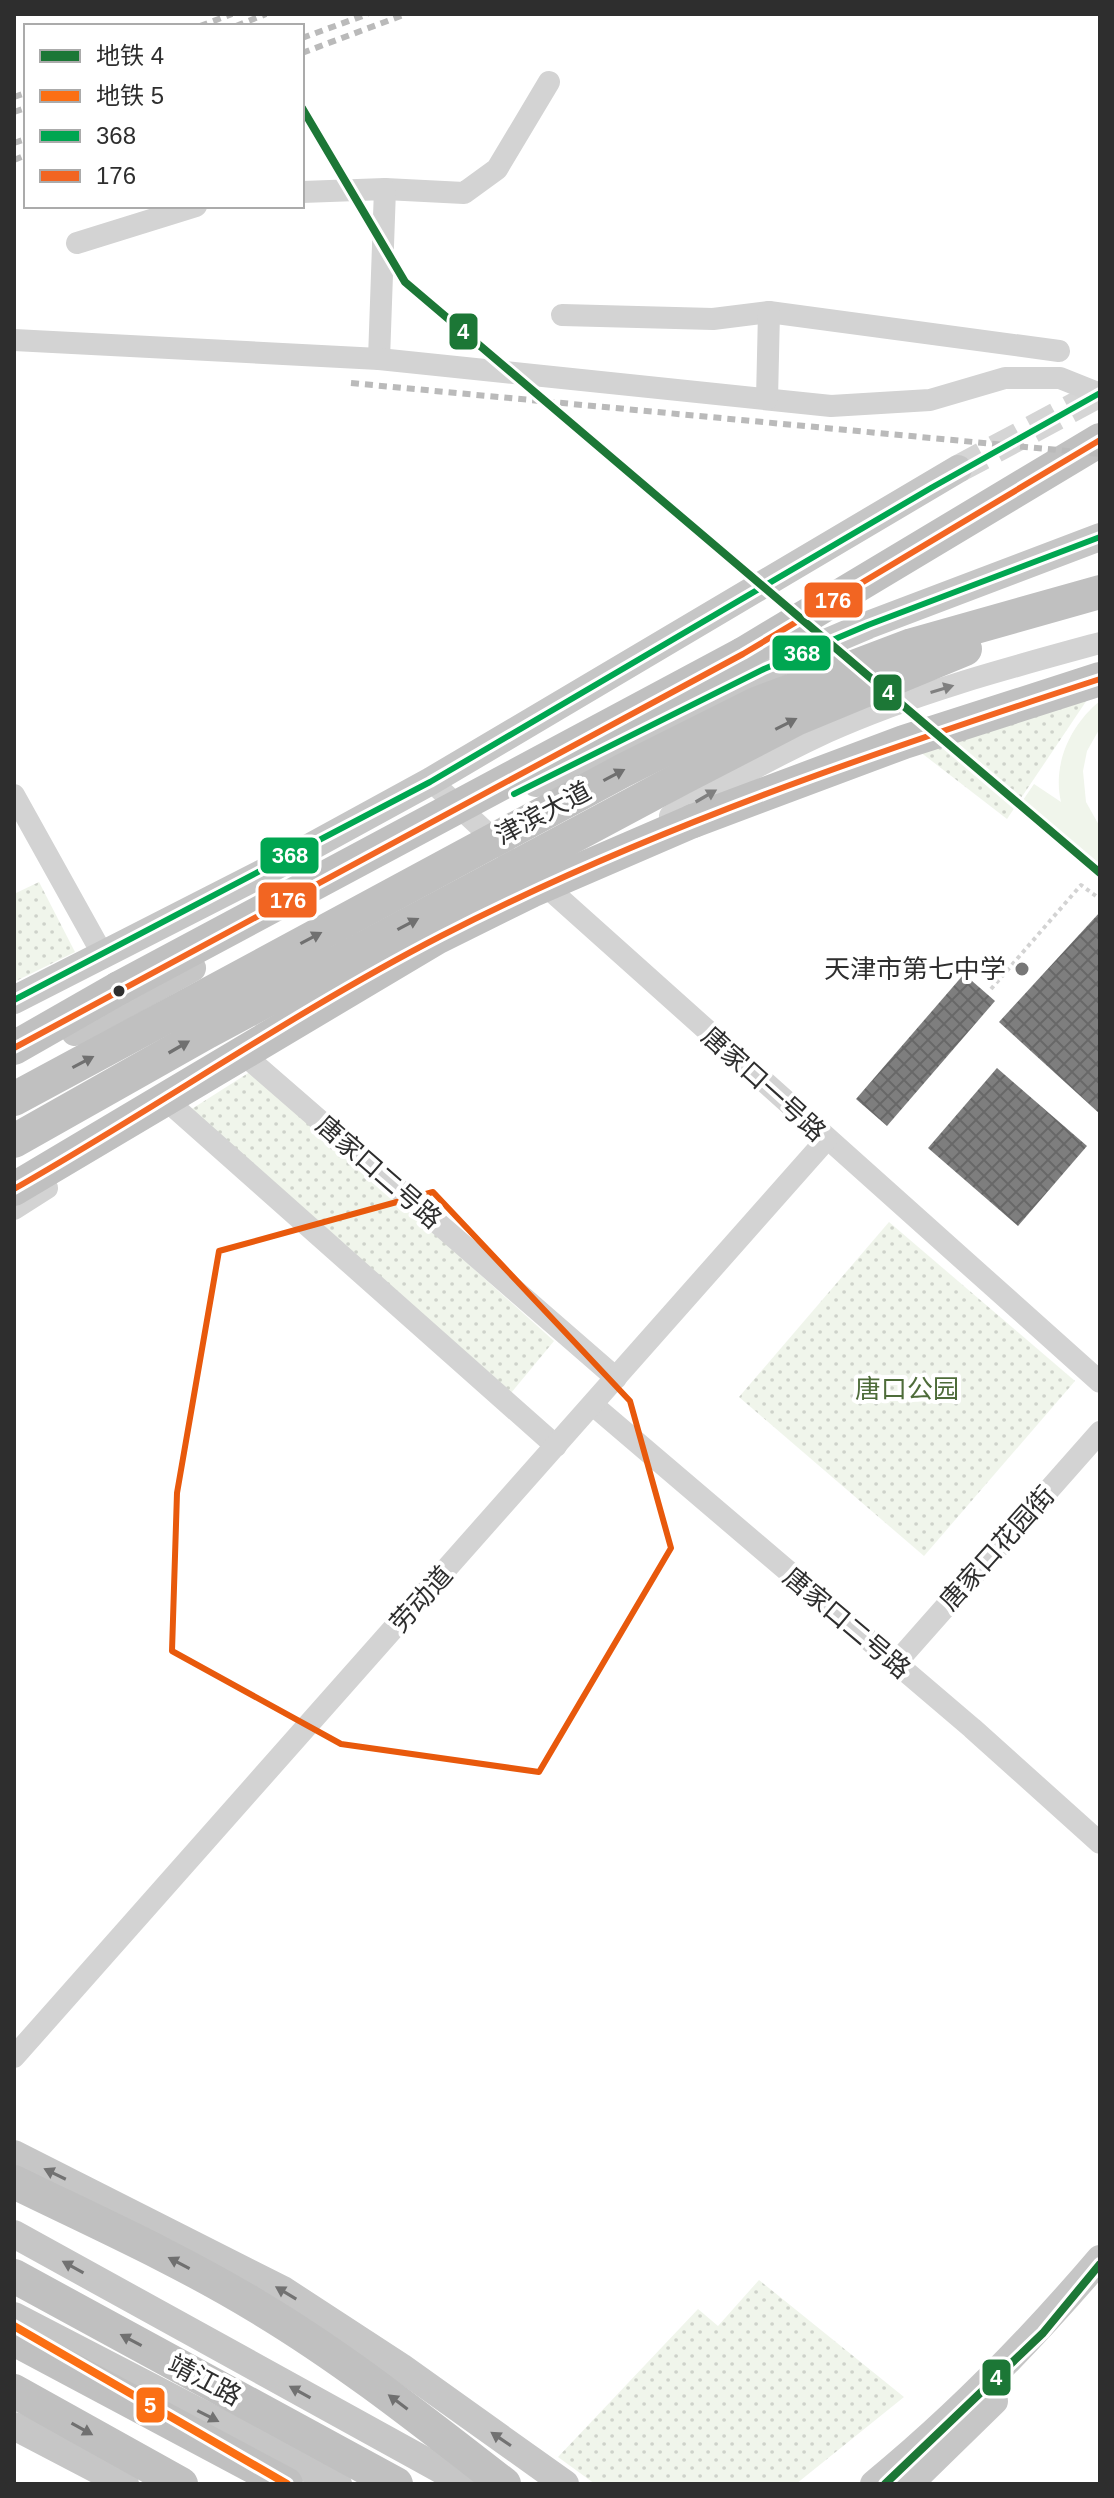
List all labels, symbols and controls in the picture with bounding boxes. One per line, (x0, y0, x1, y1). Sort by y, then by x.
legend (24, 24, 304, 208)
text: 地铁 4 (96, 42, 164, 69)
text: 地铁 5 (96, 82, 164, 109)
text: 368 (96, 122, 136, 149)
text: 176 (96, 162, 136, 189)
line badge: 4 (448, 312, 479, 351)
text: 4 (457, 319, 470, 344)
line badge: 176 (803, 581, 864, 619)
text: 176 (815, 588, 851, 613)
line badge: 368 (771, 634, 832, 672)
text: 368 (784, 641, 820, 666)
line badge: 4 (872, 673, 903, 712)
text: 4 (882, 680, 895, 705)
one-way arrow (930, 682, 954, 695)
one-way arrow (775, 717, 798, 731)
one-way arrow (603, 768, 626, 782)
street label: 津滨大道 (490, 775, 596, 851)
one-way arrow (695, 789, 717, 803)
line badge: 368 (259, 836, 320, 875)
text: 368 (272, 843, 308, 868)
line badge: 176 (257, 881, 318, 919)
text: 176 (270, 888, 306, 913)
one-way arrow (397, 918, 419, 932)
one-way arrow (300, 931, 323, 945)
place label: 天津市第七中学 (824, 954, 1006, 984)
marker: 天津市第七中学 (1013, 960, 1031, 978)
unlabelled marker (111, 983, 127, 999)
street label: 唐家口一号路 (696, 1021, 832, 1147)
one-way arrow (168, 1040, 190, 1054)
one-way arrow (72, 1055, 94, 1069)
street label: 唐家口二号路 (310, 1110, 448, 1234)
park label: 唐口公园 (855, 1374, 959, 1404)
street label: 唐家口花园街 (934, 1480, 1060, 1616)
street label: 劳动道 (384, 1560, 458, 1638)
street label: 唐家口二号路 (778, 1561, 916, 1685)
one-way arrow (43, 2167, 67, 2181)
one-way arrow (168, 2256, 190, 2270)
one-way arrow (62, 2260, 84, 2274)
one-way arrow (275, 2286, 297, 2300)
one-way arrow (120, 2333, 142, 2347)
street label: 靖江路 (164, 2348, 246, 2412)
line badge: 4 (981, 2358, 1012, 2397)
text: 4 (990, 2365, 1003, 2390)
line badge: 5 (135, 2386, 166, 2424)
one-way arrow (289, 2386, 312, 2399)
text: 5 (144, 2393, 156, 2418)
one-way arrow (388, 2395, 408, 2411)
one-way arrow (196, 2410, 219, 2423)
one-way arrow (71, 2422, 93, 2436)
one-way arrow (491, 2431, 512, 2446)

